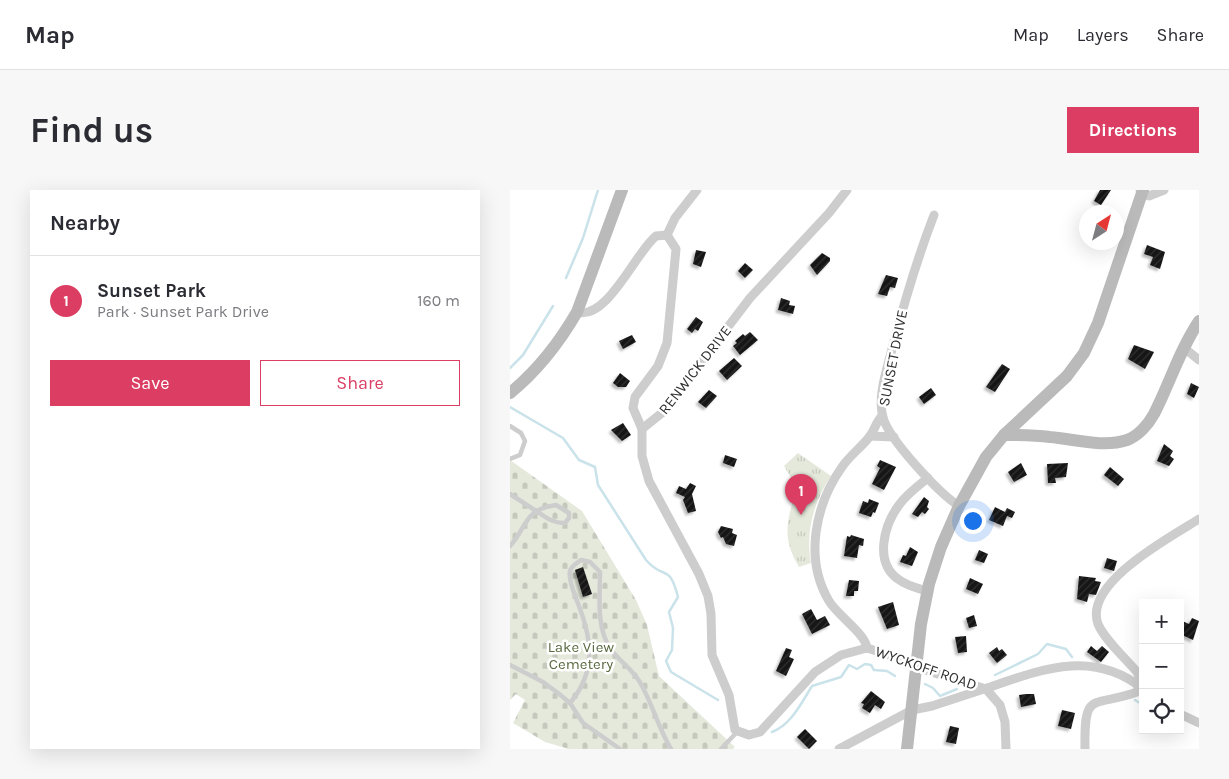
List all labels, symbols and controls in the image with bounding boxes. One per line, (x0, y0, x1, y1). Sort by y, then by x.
text: Map (25, 21, 75, 49)
text: Map (1013, 24, 1049, 46)
text: Layers (1077, 24, 1129, 46)
text: Share (1157, 24, 1204, 46)
button: Directions (1067, 107, 1199, 153)
text: Find us (30, 110, 153, 151)
north arrow (1079, 205, 1124, 250)
text: Nearby (50, 211, 120, 235)
text: Sunset Park (97, 280, 206, 302)
text: 1 (63, 291, 69, 310)
text: 160 m (417, 291, 460, 310)
text: Park · Sunset Park Drive (97, 302, 269, 321)
street label: SUNSET DRIVE (875, 308, 911, 408)
street label: RENWICK DRIVE (655, 322, 735, 418)
button: Save (50, 360, 250, 406)
button: Share (260, 360, 460, 406)
pin: 1 (785, 474, 817, 515)
your location (960, 508, 986, 534)
map controls (1139, 599, 1184, 734)
button: + (1139, 599, 1184, 644)
park label: Lake View Cemetery (548, 638, 614, 673)
street label: WYCKOFF ROAD (873, 642, 979, 694)
button: − (1139, 644, 1184, 689)
button: locate (1139, 689, 1184, 734)

